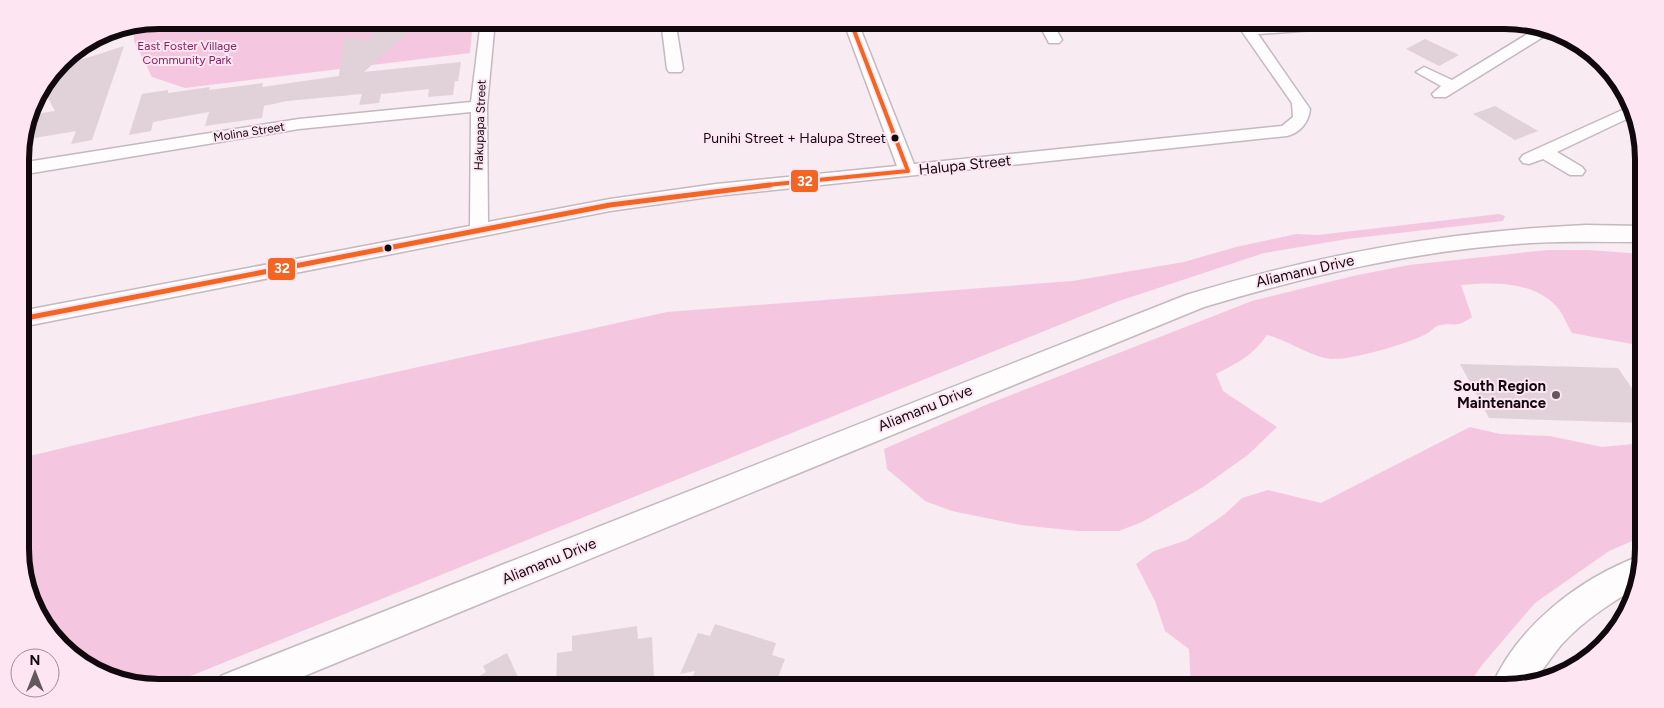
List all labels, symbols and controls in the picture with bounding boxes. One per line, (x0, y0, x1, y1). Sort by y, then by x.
park label: East Foster Village Community Park (137, 39, 237, 67)
street label: Hakupapa Street (471, 79, 489, 171)
street label: Molina Street (212, 119, 286, 145)
place label: Punihi Street + Halupa Street (703, 130, 886, 147)
marker: Punihi Street + Halupa Street (890, 133, 900, 143)
street label: Halupa Street (918, 151, 1012, 179)
line badge: 32 (790, 169, 819, 193)
text: 32 (797, 173, 813, 190)
unlabelled marker (383, 243, 393, 253)
street label: Aliamanu Drive (1254, 251, 1356, 291)
line badge: 32 (267, 257, 296, 281)
text: 32 (274, 260, 290, 277)
place label: South Region Maintenance (1453, 377, 1547, 412)
street label: Aliamanu Drive (875, 381, 975, 435)
marker: South Region Maintenance (1550, 389, 1562, 401)
street label: Aliamanu Drive (499, 534, 599, 588)
north arrow (10, 648, 60, 698)
text: N (30, 652, 40, 669)

